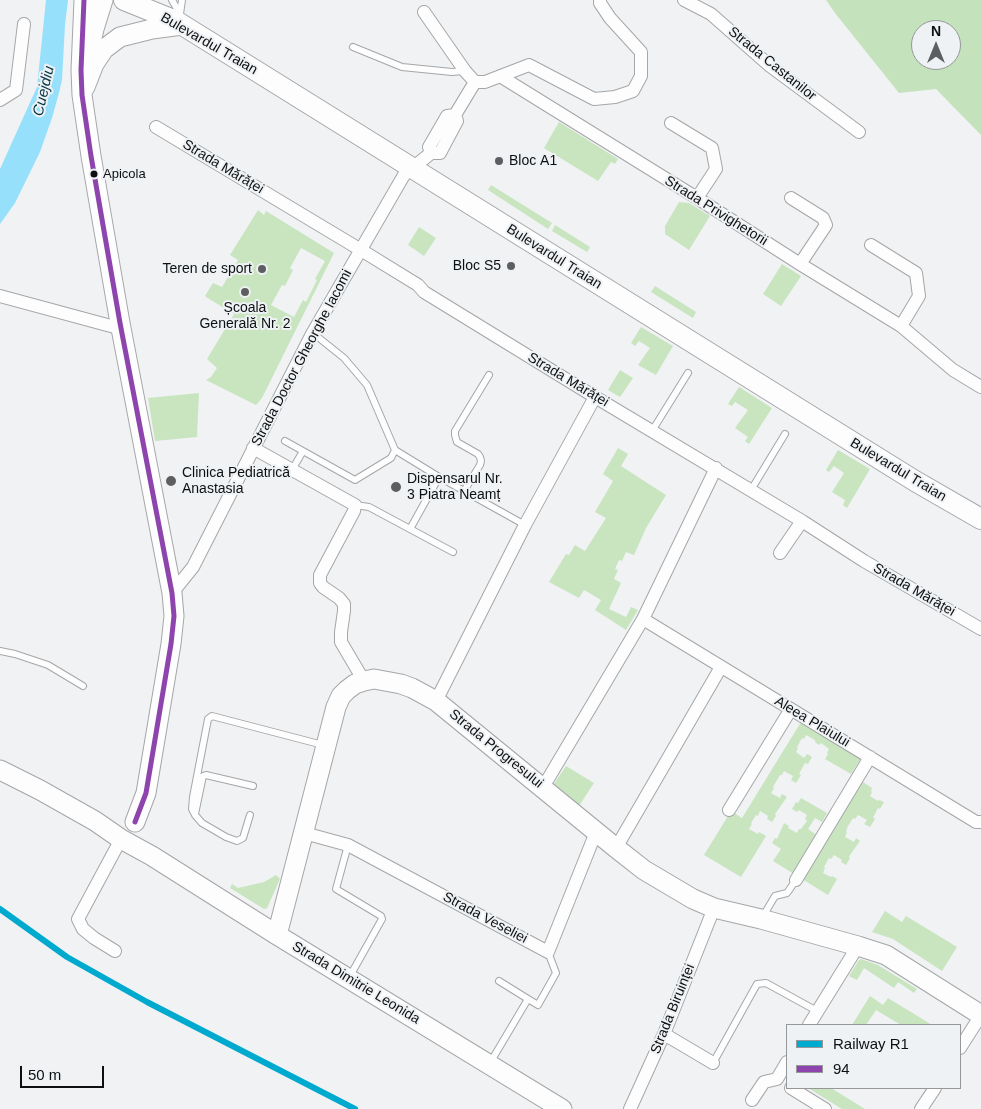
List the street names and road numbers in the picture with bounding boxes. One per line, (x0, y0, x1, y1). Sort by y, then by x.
street label: Bulevardul Traian (158, 9, 260, 79)
street label: Strada Castanilor (725, 23, 819, 105)
street label: Strada Mărăței (179, 136, 267, 198)
street label: Strada Privighetorii (661, 173, 771, 249)
street label: Bulevardul Traian (503, 221, 605, 293)
street label: Strada Doctor Gheorghe Iacomi (248, 267, 356, 449)
street label: Strada Mărăței (524, 349, 612, 411)
street label: Bulevardul Traian (847, 435, 949, 505)
street label: Strada Mărăței (870, 560, 958, 620)
street label: Aleea Plaiului (771, 693, 853, 751)
street label: Strada Progresului (446, 706, 546, 792)
street label: Strada Veseliei (440, 889, 530, 947)
street label: Strada Dimitrie Leonida (289, 938, 423, 1028)
street label: Strada Biruinței (647, 961, 699, 1057)

